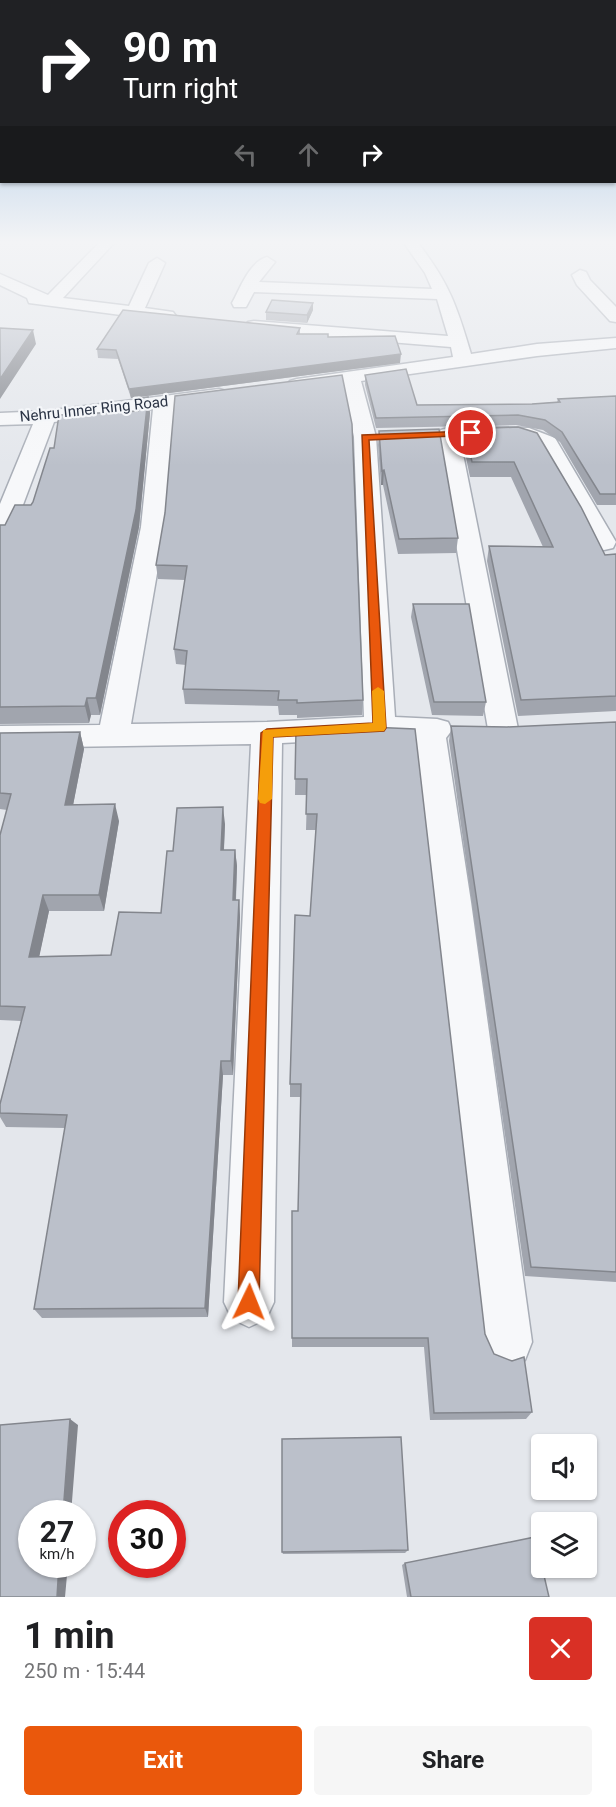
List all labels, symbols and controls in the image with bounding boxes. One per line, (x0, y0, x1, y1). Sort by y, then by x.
text: 90 m (123, 23, 218, 72)
icon: right (24, 24, 102, 102)
text: Turn right (123, 73, 238, 105)
icon: left (229, 138, 262, 171)
icon: ahead (292, 138, 325, 171)
icon: right (355, 138, 388, 171)
street label: Nehru Inner Ring Road (19, 392, 169, 426)
pin (445, 407, 496, 458)
icon: arrive (454, 416, 487, 449)
position arrow (217, 1270, 281, 1334)
map controls (531, 1434, 597, 1578)
button: sound (531, 1434, 597, 1500)
speed limit sign: 30 (108, 1500, 186, 1578)
button: layers (531, 1512, 597, 1578)
text: 27 (40, 1514, 74, 1549)
text: km/h (39, 1545, 75, 1563)
text: 1 min (24, 1615, 115, 1657)
button: close (529, 1617, 592, 1680)
text: 250 m · 15:44 (24, 1659, 145, 1683)
button: Exit (24, 1726, 302, 1795)
button: Share (314, 1726, 592, 1795)

